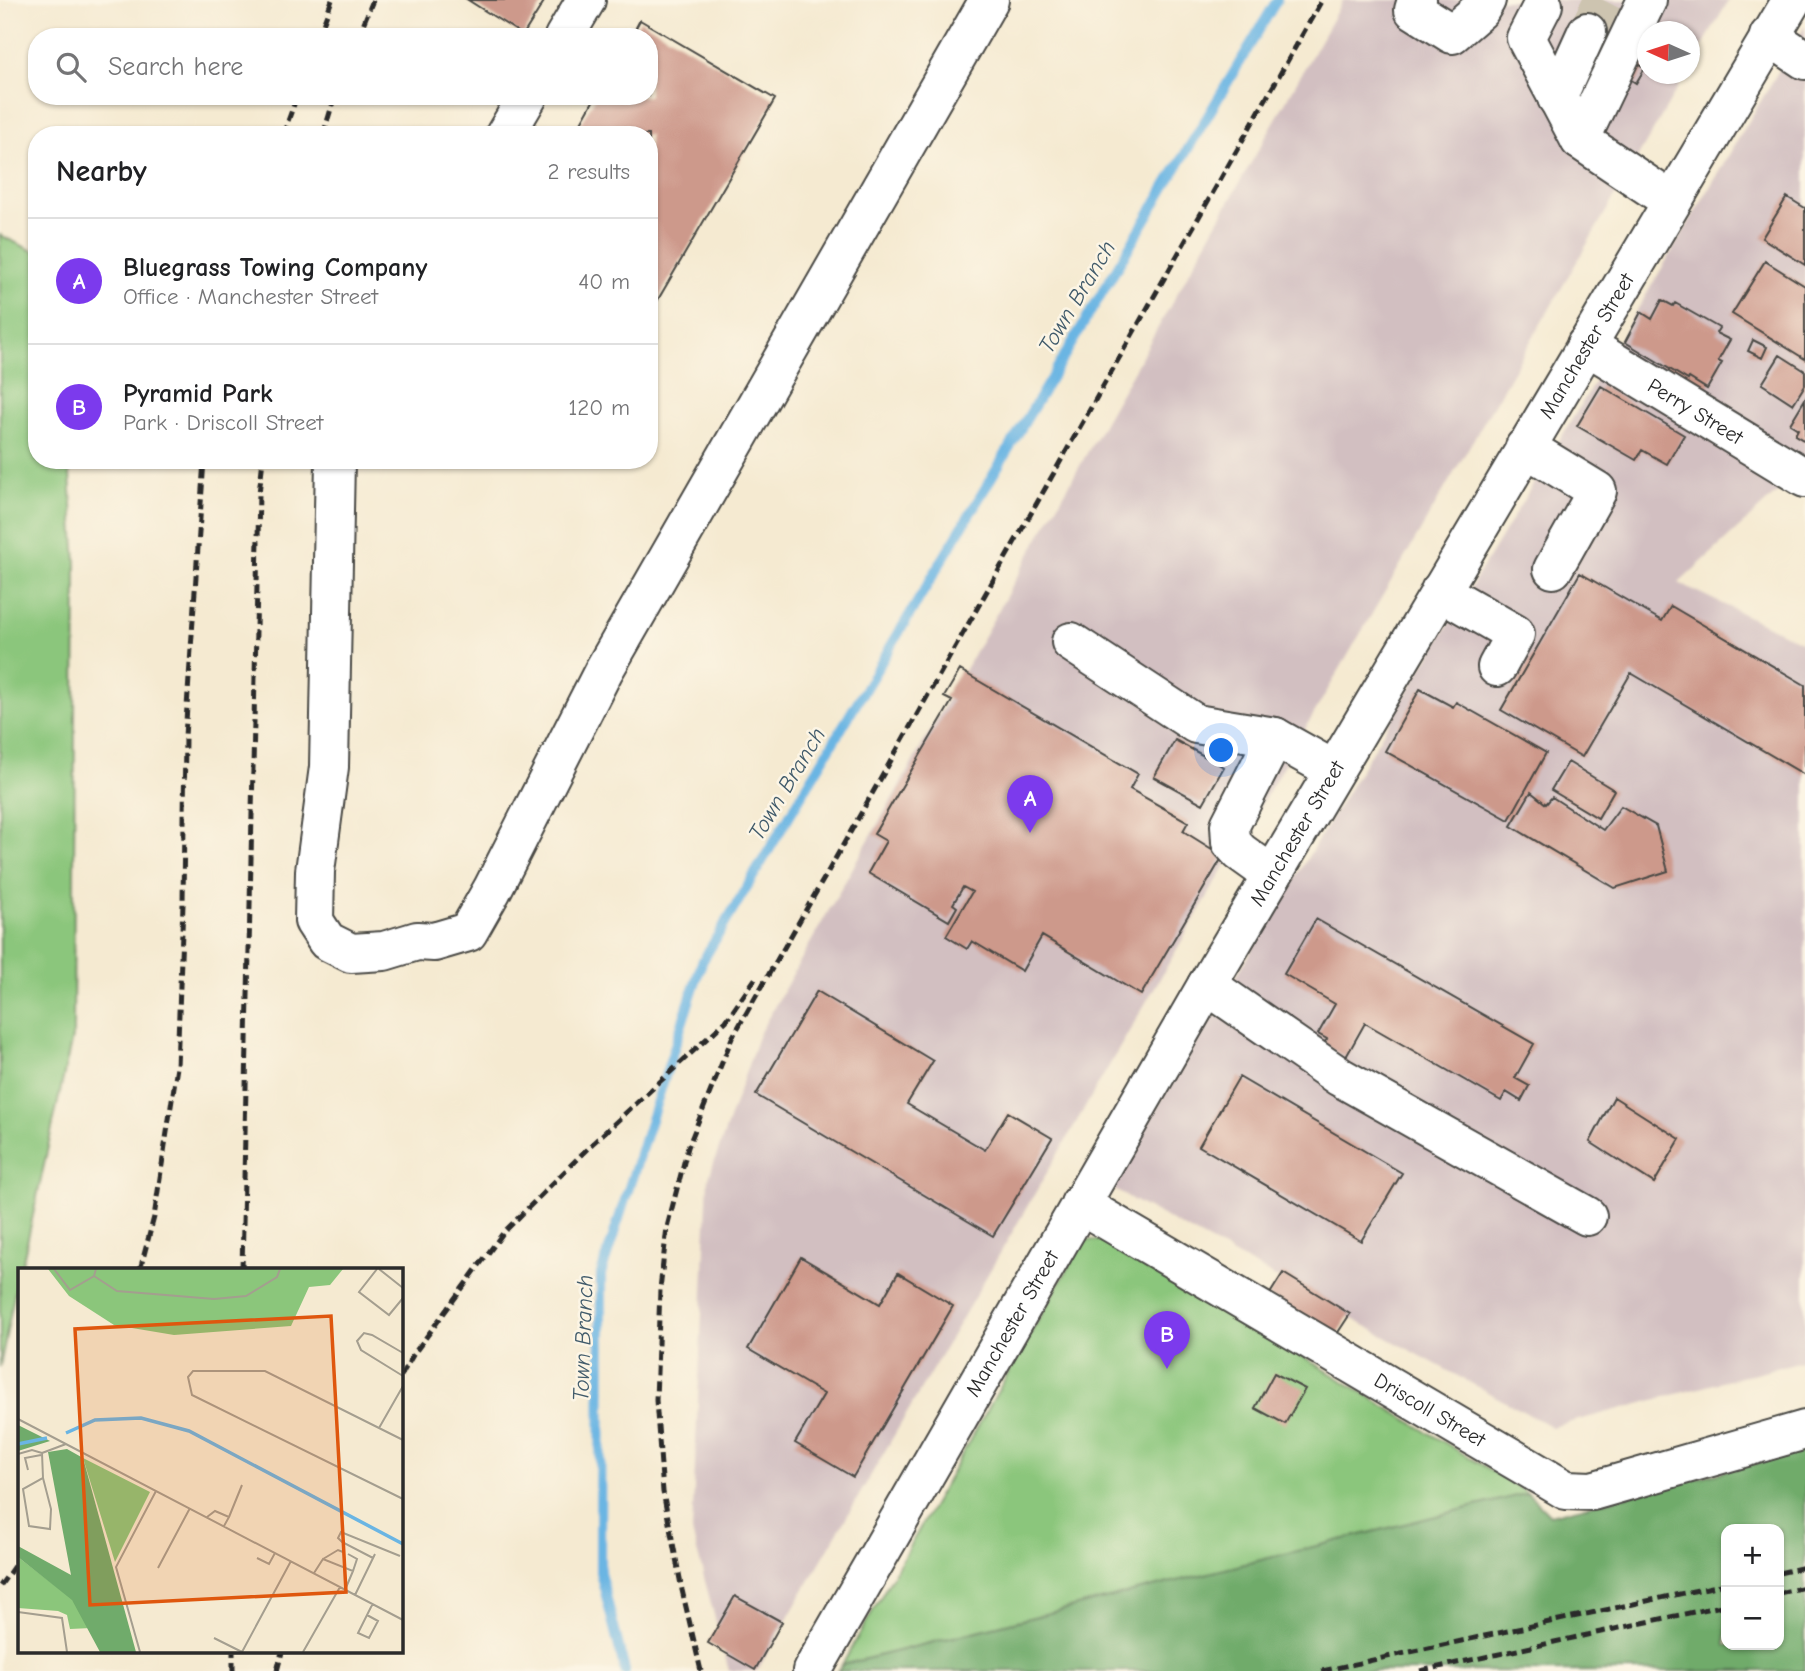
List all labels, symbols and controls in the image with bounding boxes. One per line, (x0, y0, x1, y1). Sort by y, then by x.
north arrow (1637, 21, 1700, 84)
search box (28, 28, 658, 105)
icon: search (52, 48, 90, 86)
text: Search here (108, 52, 243, 82)
text: Nearby (56, 154, 147, 189)
text: 2 results (548, 158, 630, 185)
water label: Town Branch (1033, 236, 1121, 358)
text: Bluegrass Towing Company (123, 253, 427, 283)
text: A (73, 268, 85, 295)
text: 40 m (578, 268, 630, 295)
street label: Manchester Street (1534, 268, 1639, 423)
text: Office · Manchester Street (123, 283, 378, 310)
street label: Perry Street (1643, 373, 1748, 450)
text: Pyramid Park (123, 379, 273, 409)
text: B (72, 394, 86, 421)
text: 120 m (568, 394, 630, 421)
text: Park · Driscoll Street (123, 409, 323, 436)
water label: Town Branch (743, 723, 831, 845)
your location (1204, 733, 1238, 767)
street label: Manchester Street (1245, 756, 1350, 910)
pin: A (1007, 775, 1053, 833)
street label: Manchester Street (961, 1245, 1064, 1401)
inset map (18, 1268, 402, 1654)
water label: Town Branch (567, 1274, 599, 1402)
pin: B (1144, 1311, 1190, 1369)
street label: Driscoll Street (1370, 1368, 1491, 1452)
map controls (1721, 1524, 1784, 1650)
button: + (1721, 1524, 1784, 1587)
button: − (1721, 1587, 1784, 1650)

